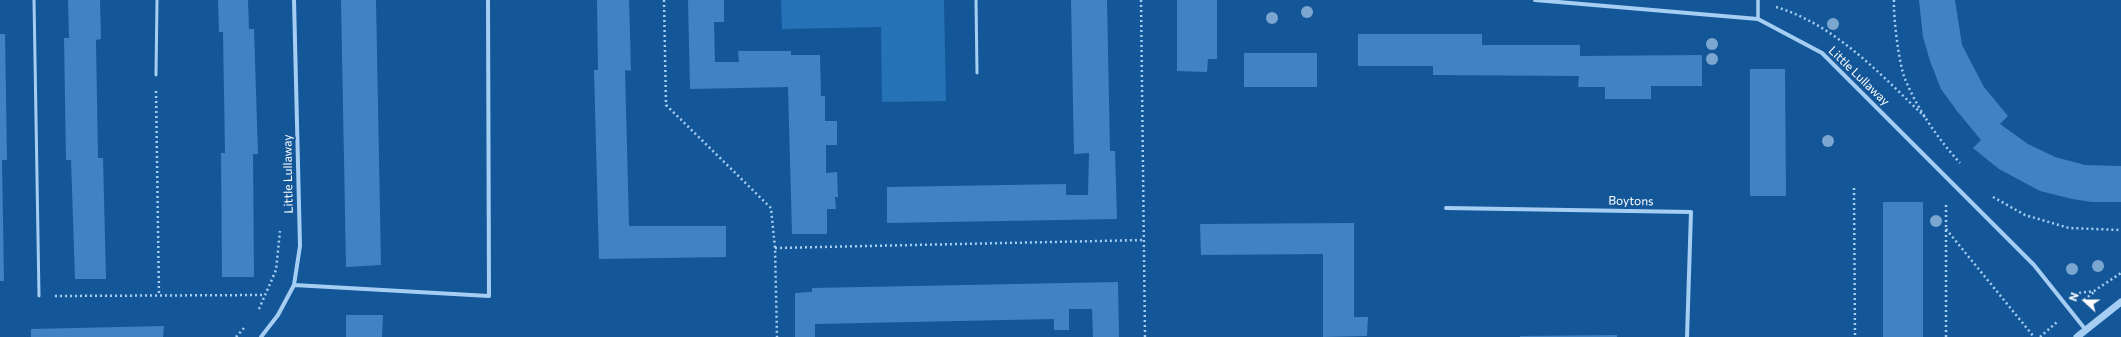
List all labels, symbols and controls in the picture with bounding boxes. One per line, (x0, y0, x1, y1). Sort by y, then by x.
street label: Little Lullaway (1826, 43, 1892, 109)
street label: Little Lullaway (280, 134, 296, 214)
street label: Boytons (1608, 193, 1654, 209)
north arrow (2065, 281, 2105, 321)
text: N (2066, 290, 2081, 303)

